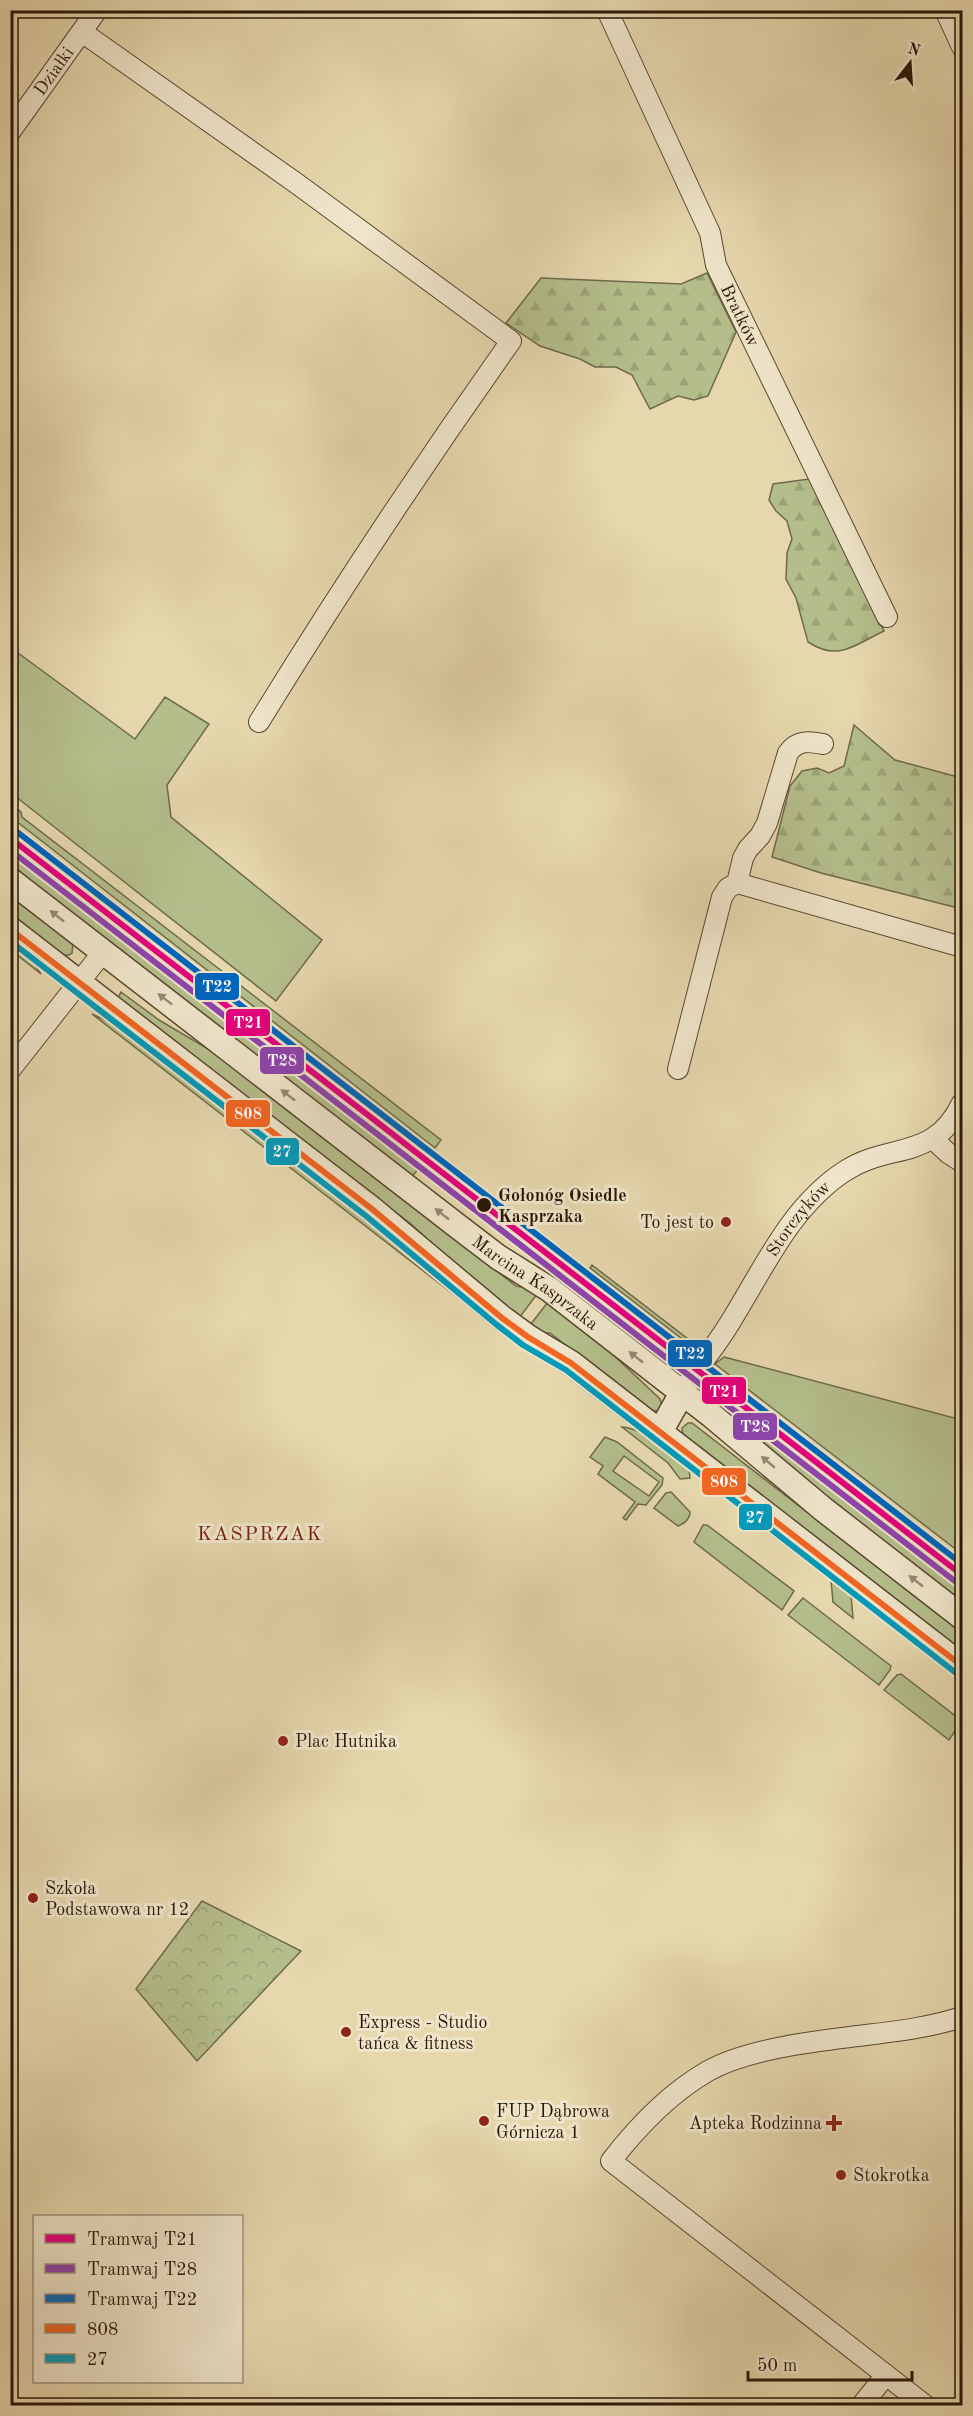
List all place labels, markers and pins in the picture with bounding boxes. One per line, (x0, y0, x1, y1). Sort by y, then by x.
place label: Gołonóg Osiedle Kasprzaka (498, 1187, 627, 1226)
marker: Gołonóg Osiedle Kasprzaka (475, 1196, 493, 1214)
place label: To jest to (640, 1214, 714, 1232)
marker: To jest to (719, 1215, 733, 1229)
place label: Plac Hutnika (295, 1733, 397, 1751)
marker: Plac Hutnika (276, 1734, 290, 1748)
place label: Szkoła Podstawowa nr 12 (45, 1880, 189, 1919)
marker: Szkoła Podstawowa nr 12 (26, 1891, 40, 1905)
place label: Express - Studio tańca & fitness (358, 2014, 487, 2053)
marker: Express - Studio tańca & fitness (339, 2025, 353, 2039)
place label: FUP Dąbrowa Górnicza 1 (496, 2103, 610, 2142)
marker: FUP Dąbrowa Górnicza 1 (477, 2114, 491, 2128)
place label: Apteka Rodzinna (689, 2115, 822, 2133)
marker: Apteka Rodzinna (827, 2116, 841, 2130)
place label: Stokrotka (853, 2167, 930, 2185)
marker: Stokrotka (834, 2168, 848, 2182)

